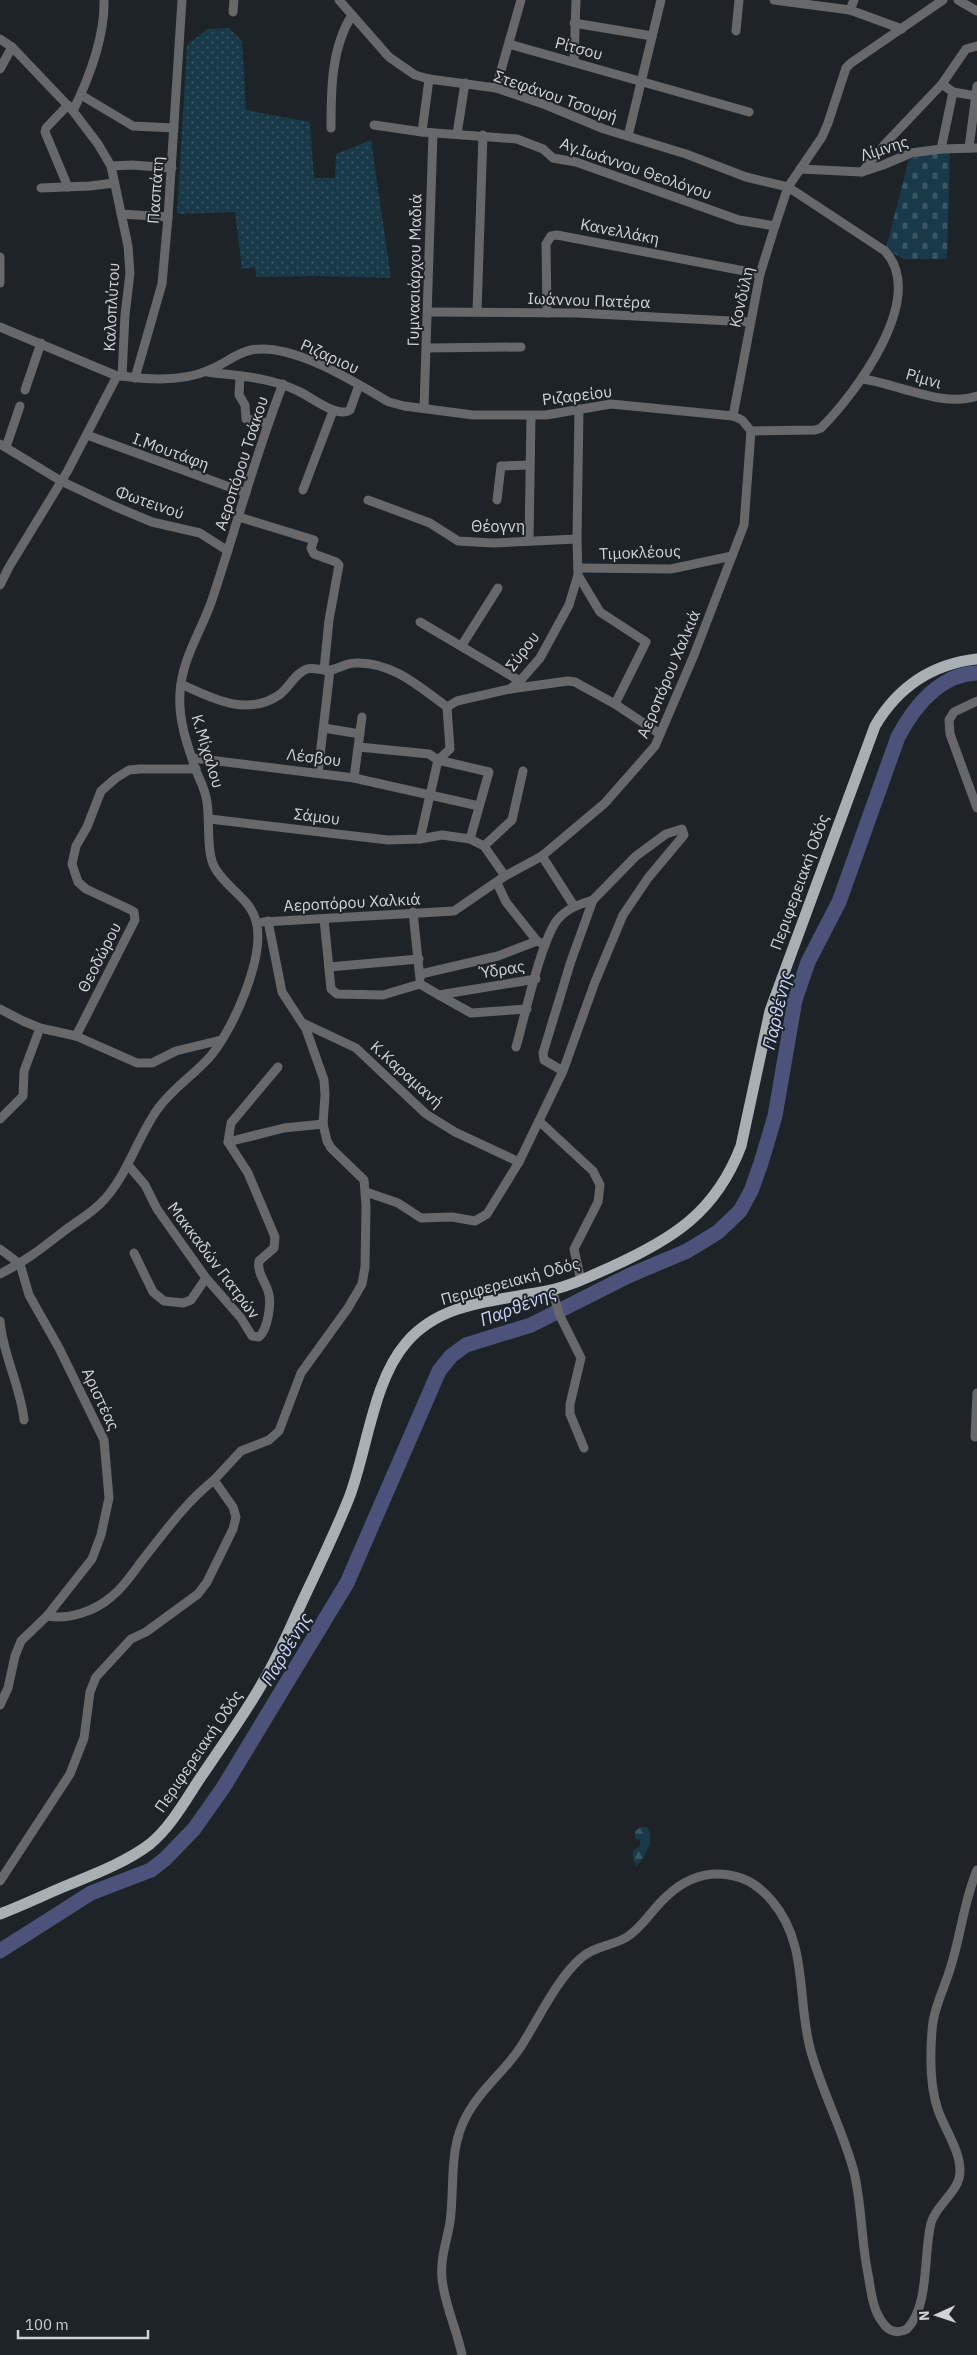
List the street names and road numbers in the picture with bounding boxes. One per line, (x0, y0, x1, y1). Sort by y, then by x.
street label: Ρίτσου (553, 32, 605, 64)
street label: Στεφάνου Τσουρή (492, 65, 620, 127)
street label: Λίμνης (857, 131, 911, 165)
street label: Αγ.Ιωάννου Θεολόγου (557, 133, 715, 203)
street label: Πασπάτη (143, 155, 167, 225)
street label: Γυμνασιάρχου Μαδιά (403, 193, 425, 347)
street label: Κανελλάκη (579, 214, 661, 248)
street label: Καλοπλύτου (99, 262, 123, 352)
street label: Κονδύλη (724, 265, 758, 329)
street label: Ιωάννου Πατέρα (527, 288, 651, 312)
street label: Ριζαριου (298, 334, 362, 378)
street label: Ρίμνι (904, 363, 945, 393)
street label: Ριζαρείου (541, 381, 613, 409)
street label: Αεροπόρου Τσάκου (210, 393, 272, 533)
street label: Ι.Μουτάφη (130, 428, 212, 474)
street label: Φωτεινού (113, 481, 187, 523)
street label: Θέογνη (471, 516, 525, 536)
street label: Τιμοκλέους (599, 541, 681, 563)
street label: Αεροπόρου Χαλκιά (632, 607, 704, 741)
street label: Σύρου (501, 627, 543, 675)
street label: Κ.Μίχαλου (187, 712, 229, 790)
street label: Λέσβου (285, 744, 343, 770)
street label: Σάμου (293, 803, 341, 829)
street label: Περιφερειακή Οδός (765, 811, 833, 953)
street label: Αεροπόρου Χαλκιά (283, 888, 421, 916)
street label: Θεοδώρου (73, 919, 125, 995)
street label: Ύδρας (477, 956, 526, 983)
street label: Κ.Καραμανή (367, 1036, 447, 1112)
street label: Μακκαδών Γιατρών (164, 1198, 264, 1322)
street label: Περιφερειακή Οδός (438, 1253, 582, 1309)
street label: Αριστέας (78, 1364, 124, 1434)
street label: Περιφερειακή Οδός (150, 1686, 246, 1816)

